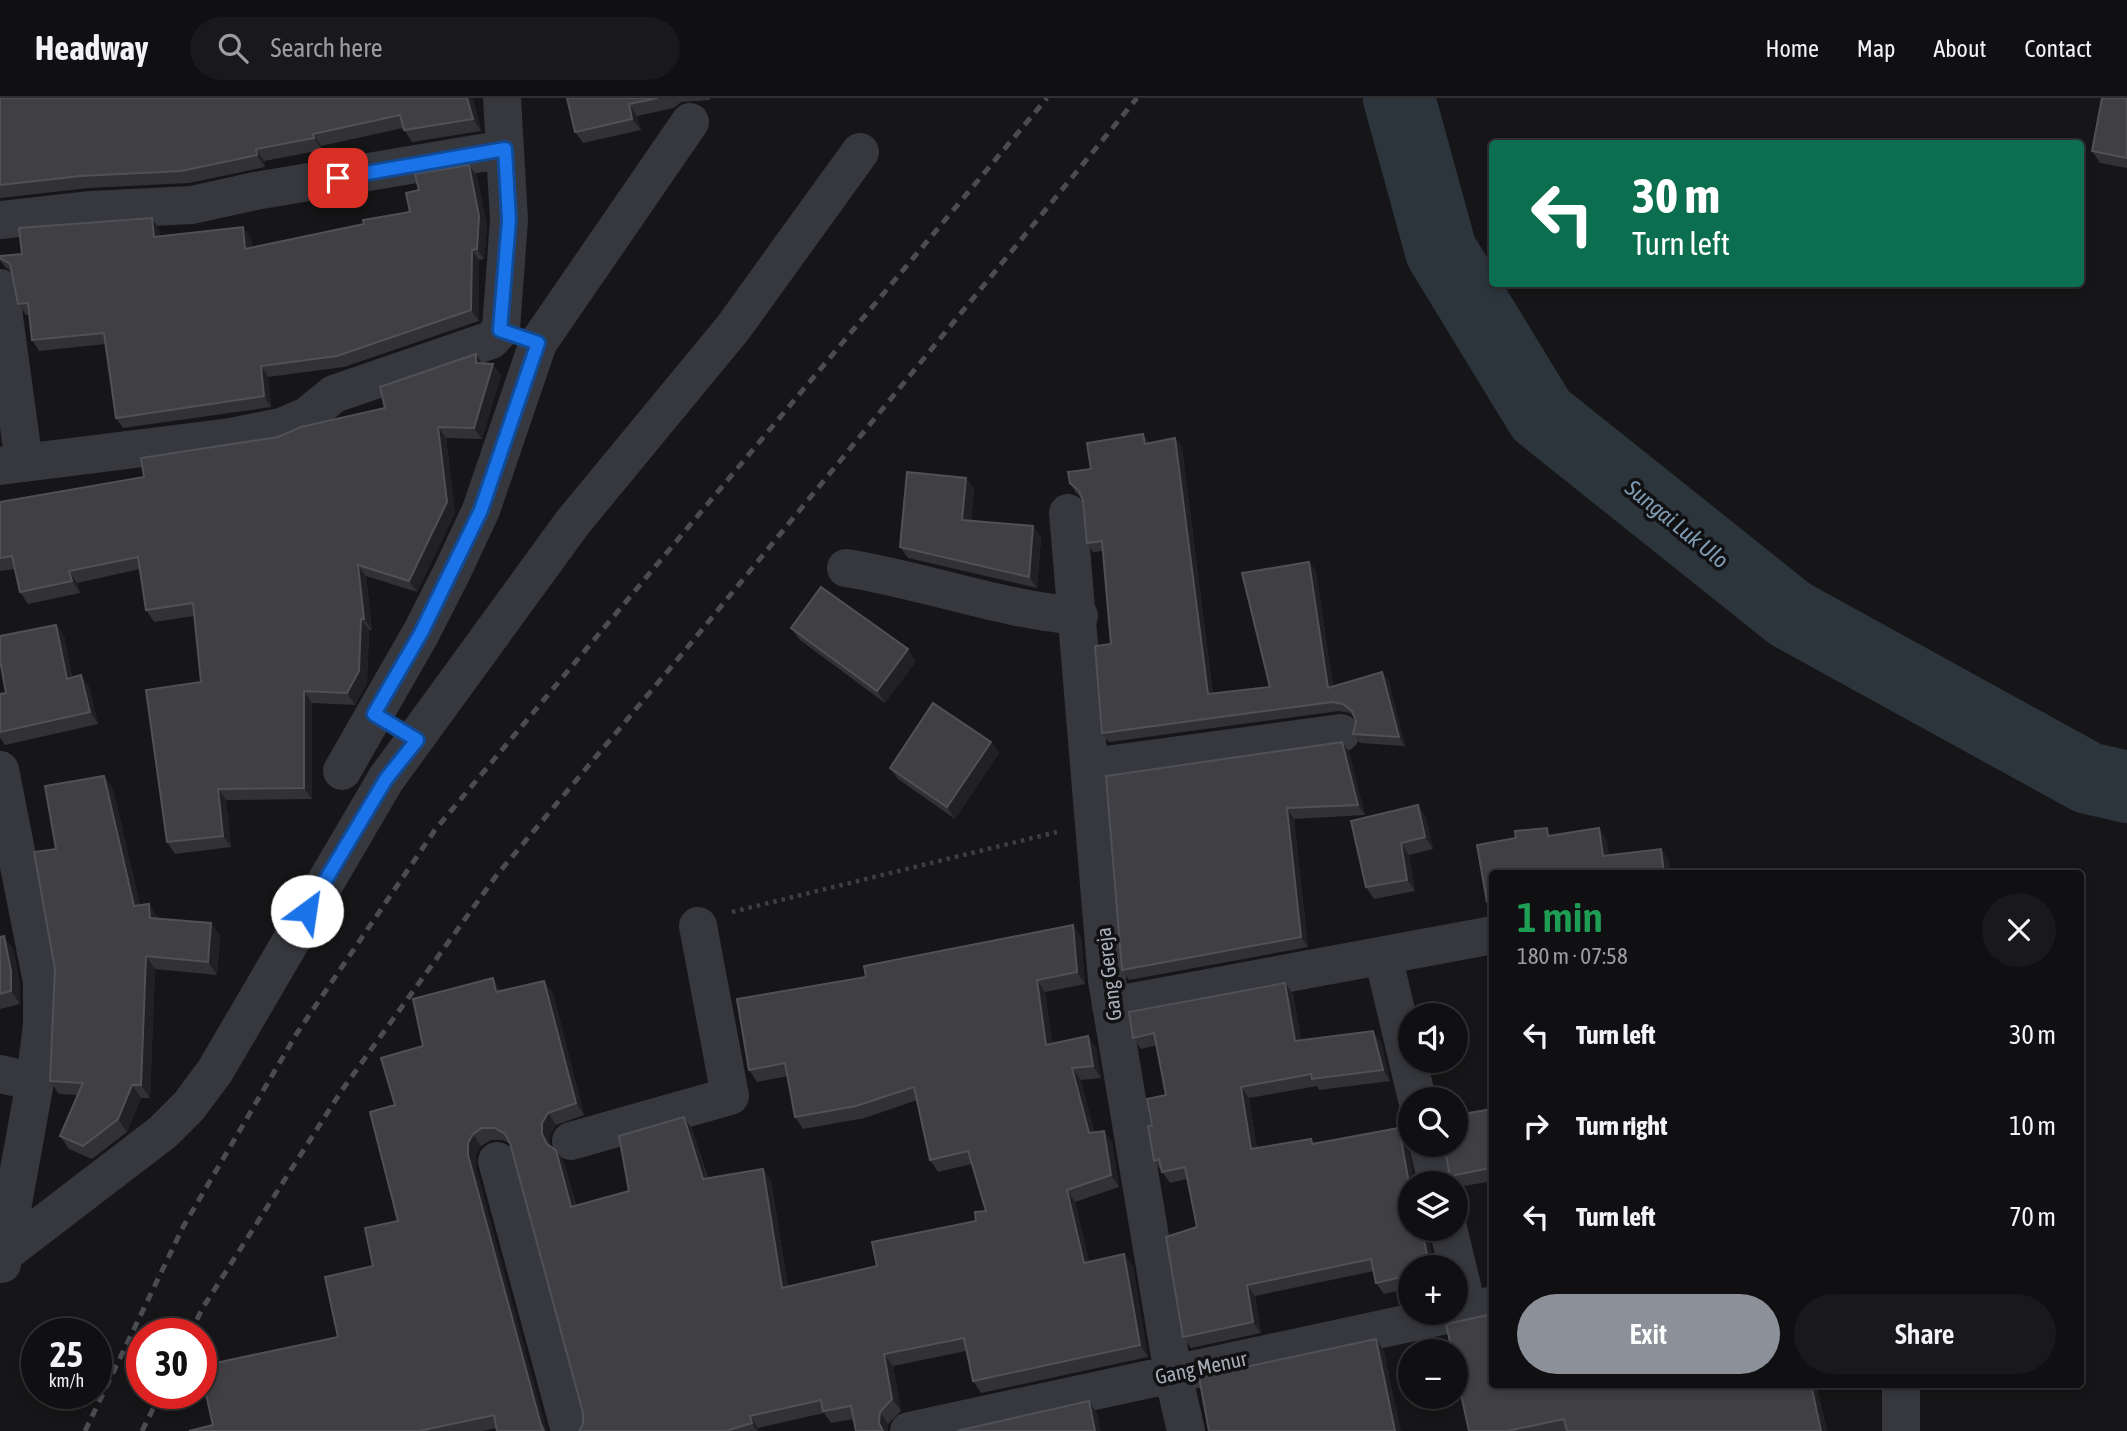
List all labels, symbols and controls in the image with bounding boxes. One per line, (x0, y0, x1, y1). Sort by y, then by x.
search box (190, 17, 680, 80)
text: Headway (35, 29, 148, 67)
icon: search (214, 29, 252, 67)
text: Search here (270, 33, 383, 63)
text: Home (1765, 35, 1819, 62)
text: Map (1857, 35, 1895, 62)
text: About (1933, 35, 1986, 62)
text: Contact (2024, 35, 2092, 62)
pin (308, 148, 368, 208)
icon: arrive (319, 159, 357, 197)
text: 30 m (1632, 167, 1720, 223)
icon: left (1517, 168, 1608, 259)
text: Turn left (1632, 225, 1730, 262)
water label: Sungai Luk Ulo (1620, 474, 1734, 573)
position arrow (270, 874, 344, 948)
text: 1 min (1517, 893, 1603, 941)
button: close (1982, 893, 2056, 967)
street label: Gang Gereja (1090, 926, 1126, 1022)
text: 180 m · 07:58 (1517, 943, 1628, 969)
map controls (1398, 1003, 1468, 1409)
button: sound (1398, 1003, 1468, 1073)
icon: left (1517, 1016, 1555, 1054)
text: Turn left (1576, 1020, 1656, 1050)
text: 30 m (2009, 1020, 2056, 1050)
button: search (1398, 1087, 1468, 1157)
icon: right (1517, 1107, 1555, 1145)
text: Turn right (1576, 1111, 1667, 1141)
text: 10 m (2009, 1111, 2056, 1141)
button: layers (1398, 1171, 1468, 1241)
icon: left (1517, 1198, 1555, 1236)
text: Turn left (1576, 1202, 1656, 1232)
text: 70 m (2009, 1202, 2056, 1232)
button: + (1398, 1255, 1468, 1325)
button: Exit (1517, 1294, 1780, 1374)
button: Share (1794, 1294, 2056, 1374)
speed limit sign: 30 (126, 1318, 217, 1409)
text: 25 (50, 1334, 83, 1374)
button: − (1398, 1339, 1468, 1409)
street label: Gang Menur (1153, 1345, 1250, 1388)
text: km/h (49, 1370, 84, 1391)

